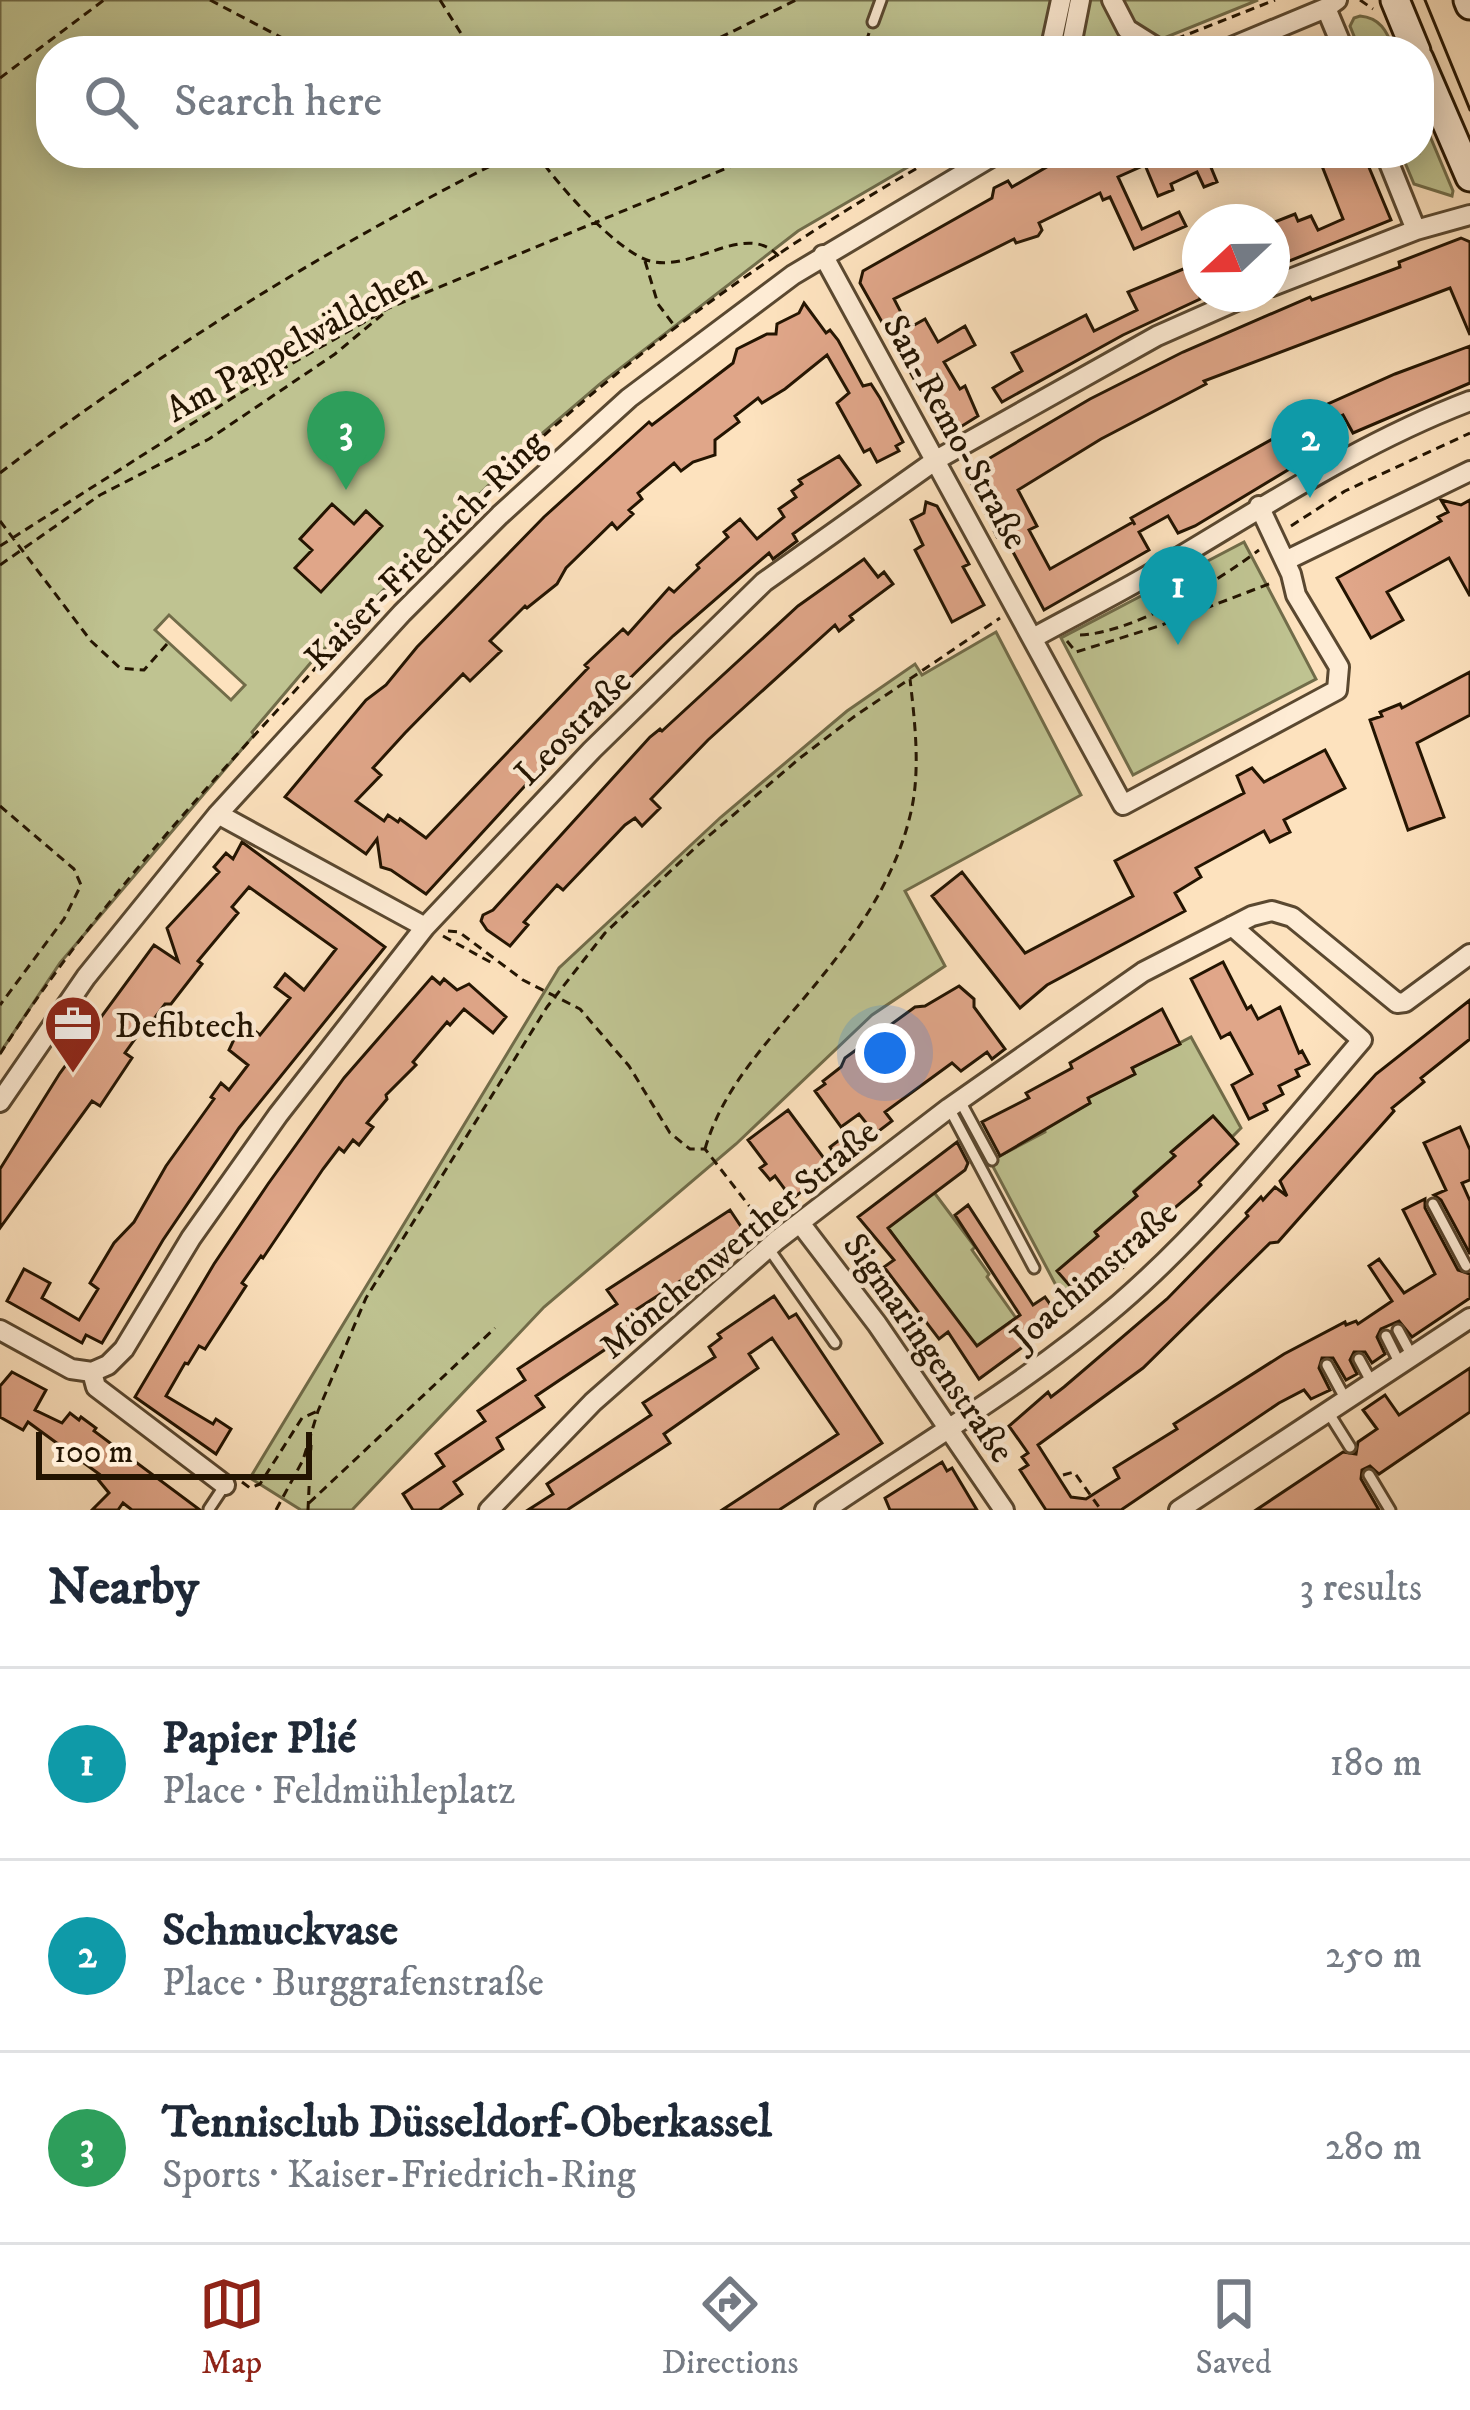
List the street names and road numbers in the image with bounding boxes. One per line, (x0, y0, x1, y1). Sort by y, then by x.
street label: Am Pappelwäldchen (158, 253, 434, 433)
street label: San-Remo-Straße (872, 307, 1038, 557)
street label: Kaiser-Friedrich-Ring (296, 421, 556, 680)
street label: Leostraße (506, 660, 642, 796)
street label: Mönchenwerther Straße (591, 1110, 888, 1370)
street label: Joachimstraße (1000, 1191, 1187, 1362)
street label: Sigmaringenstraße (832, 1225, 1024, 1472)

